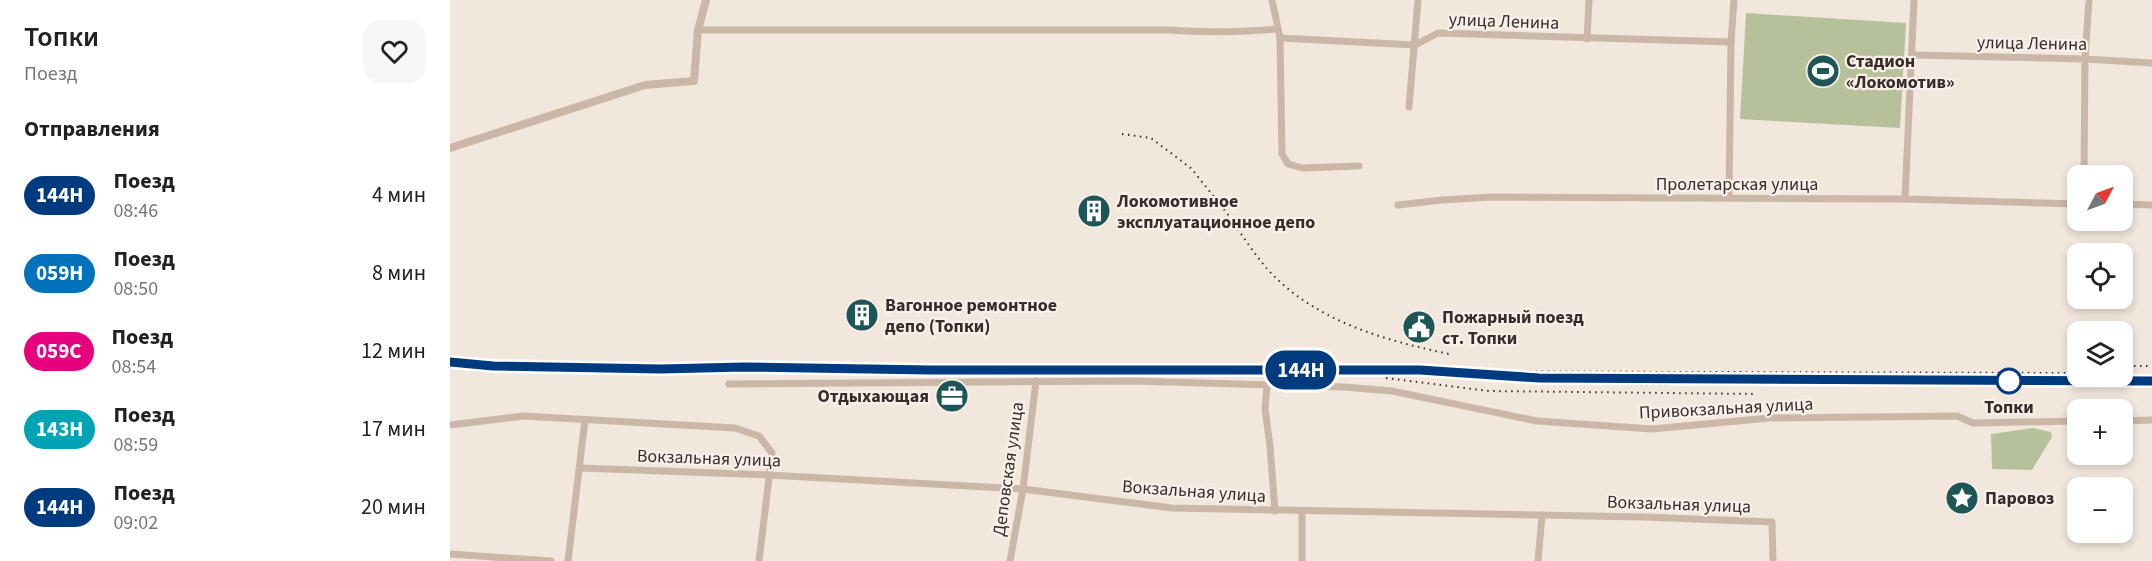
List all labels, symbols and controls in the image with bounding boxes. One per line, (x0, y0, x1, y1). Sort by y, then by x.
street label: улица Ленина (1448, 7, 1560, 36)
text: Топки (24, 17, 99, 57)
button: heart (363, 20, 426, 83)
street label: улица Ленина (1977, 30, 2087, 57)
place label: Стадион «Локомотив» (1846, 49, 1955, 95)
sports icon: Стадион «Локомотив» (1805, 53, 1841, 89)
text: Поезд (24, 60, 77, 88)
text: Отправления (24, 113, 160, 145)
text: Поезд (113, 165, 175, 197)
north arrow (2067, 165, 2133, 231)
map controls (2067, 165, 2133, 543)
street label: Пролетарская улица (1656, 172, 1818, 197)
text: 4 мин (372, 179, 426, 211)
text: 144Н (36, 180, 83, 210)
place label: Локомотивное эксплуатационное депо (1116, 189, 1315, 235)
building icon: Локомотивное эксплуатационное депо (1076, 193, 1112, 229)
text: 08:46 (113, 197, 158, 225)
text: Поезд (113, 243, 175, 275)
button: locate (2067, 243, 2133, 309)
text: 8 мин (372, 257, 426, 289)
text: 059Н (36, 258, 83, 288)
text: 08:50 (113, 275, 158, 303)
place label: Вагонное ремонтное депо (Топки) (885, 293, 1057, 339)
building icon: Вагонное ремонтное депо (Топки) (844, 297, 880, 333)
place label: Пожарный поезд ст. Топки (1442, 305, 1584, 351)
public building icon: Пожарный поезд ст. Топки (1401, 309, 1437, 345)
text: Поезд (112, 321, 173, 353)
button: layers (2067, 321, 2133, 387)
text: 12 мин (361, 335, 426, 367)
text: 059С (36, 336, 82, 366)
line badge: 144Н (1259, 350, 1343, 389)
text: 08:54 (112, 353, 156, 381)
text: 144Н (1277, 355, 1325, 385)
marker: Топки (1996, 368, 2022, 394)
office icon: Отдыхающая (934, 378, 970, 414)
place label: Отдыхающая (818, 384, 929, 409)
street label: Привокзальная улица (1638, 391, 1814, 426)
place label: Топки (1984, 395, 2034, 420)
text: Поезд (113, 399, 175, 431)
button: + (2067, 399, 2133, 465)
street label: Деповская улица (987, 400, 1030, 538)
text: 17 мин (361, 413, 426, 445)
text: 143Н (36, 414, 83, 444)
text: 08:59 (113, 431, 158, 459)
street label: Вокзальная улица (637, 443, 781, 474)
street label: Вокзальная улица (1121, 474, 1267, 509)
text: Поезд (113, 477, 175, 509)
button: − (2067, 477, 2133, 543)
place icon: Паровоз (1944, 480, 1980, 516)
place label: Паровоз (1985, 486, 2054, 511)
street label: Вокзальная улица (1607, 489, 1751, 520)
text: 20 мин (361, 491, 426, 523)
text: 144Н (36, 492, 83, 522)
text: 09:02 (113, 509, 158, 537)

